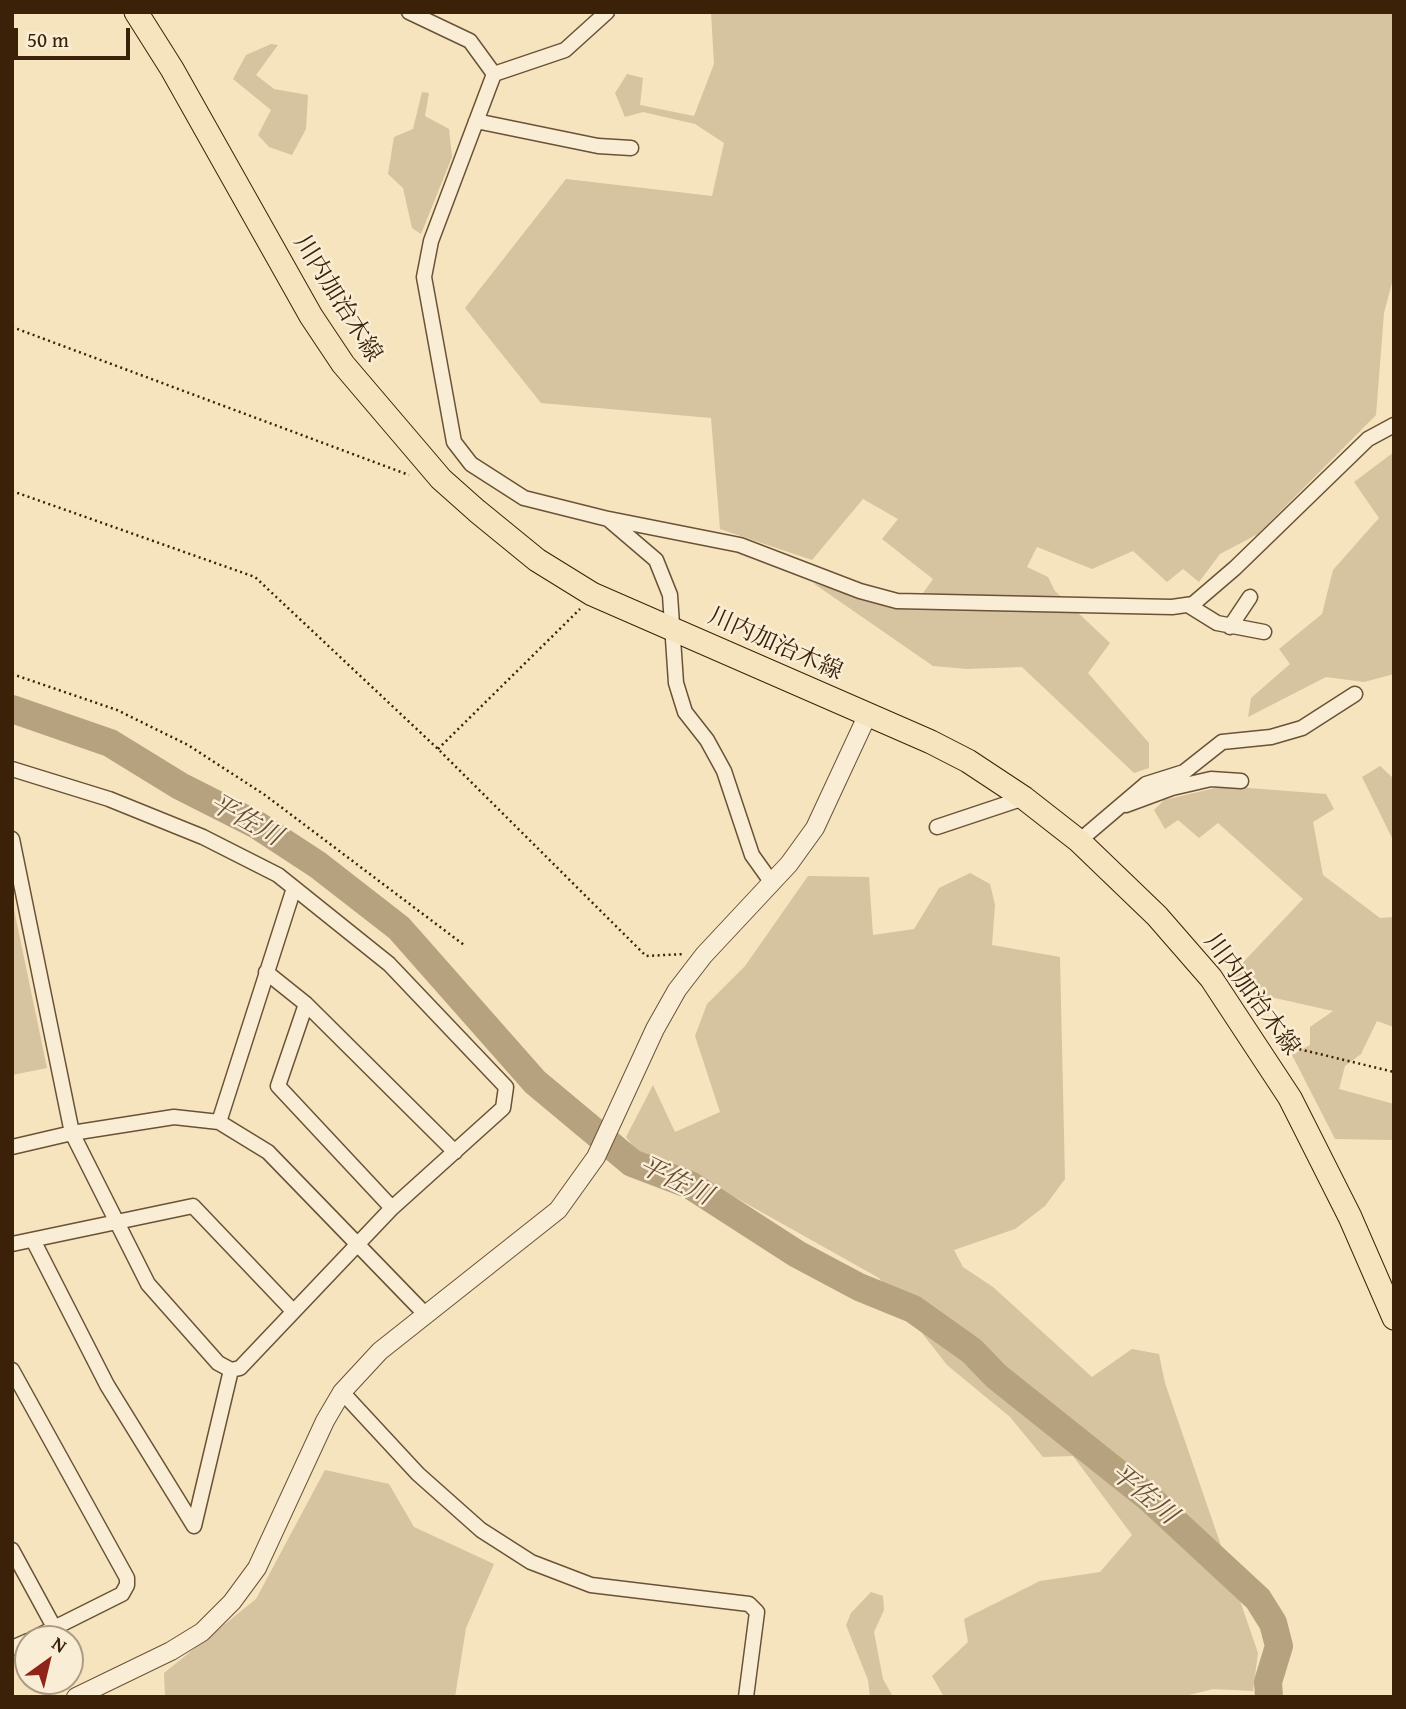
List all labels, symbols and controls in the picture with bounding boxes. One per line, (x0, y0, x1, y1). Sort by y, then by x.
scale bar (18, 14, 133, 58)
text: 50 m (27, 24, 69, 55)
street label: 川内加治木線 (287, 230, 387, 368)
street label: 川内加治木線 (703, 603, 847, 687)
water label: 平佐川 (203, 788, 287, 854)
street label: 川内加治木線 (1197, 928, 1305, 1062)
water label: 平佐川 (633, 1151, 717, 1213)
water label: 平佐川 (1103, 1458, 1183, 1532)
north arrow (14, 1625, 84, 1695)
text: N (47, 1629, 73, 1659)

